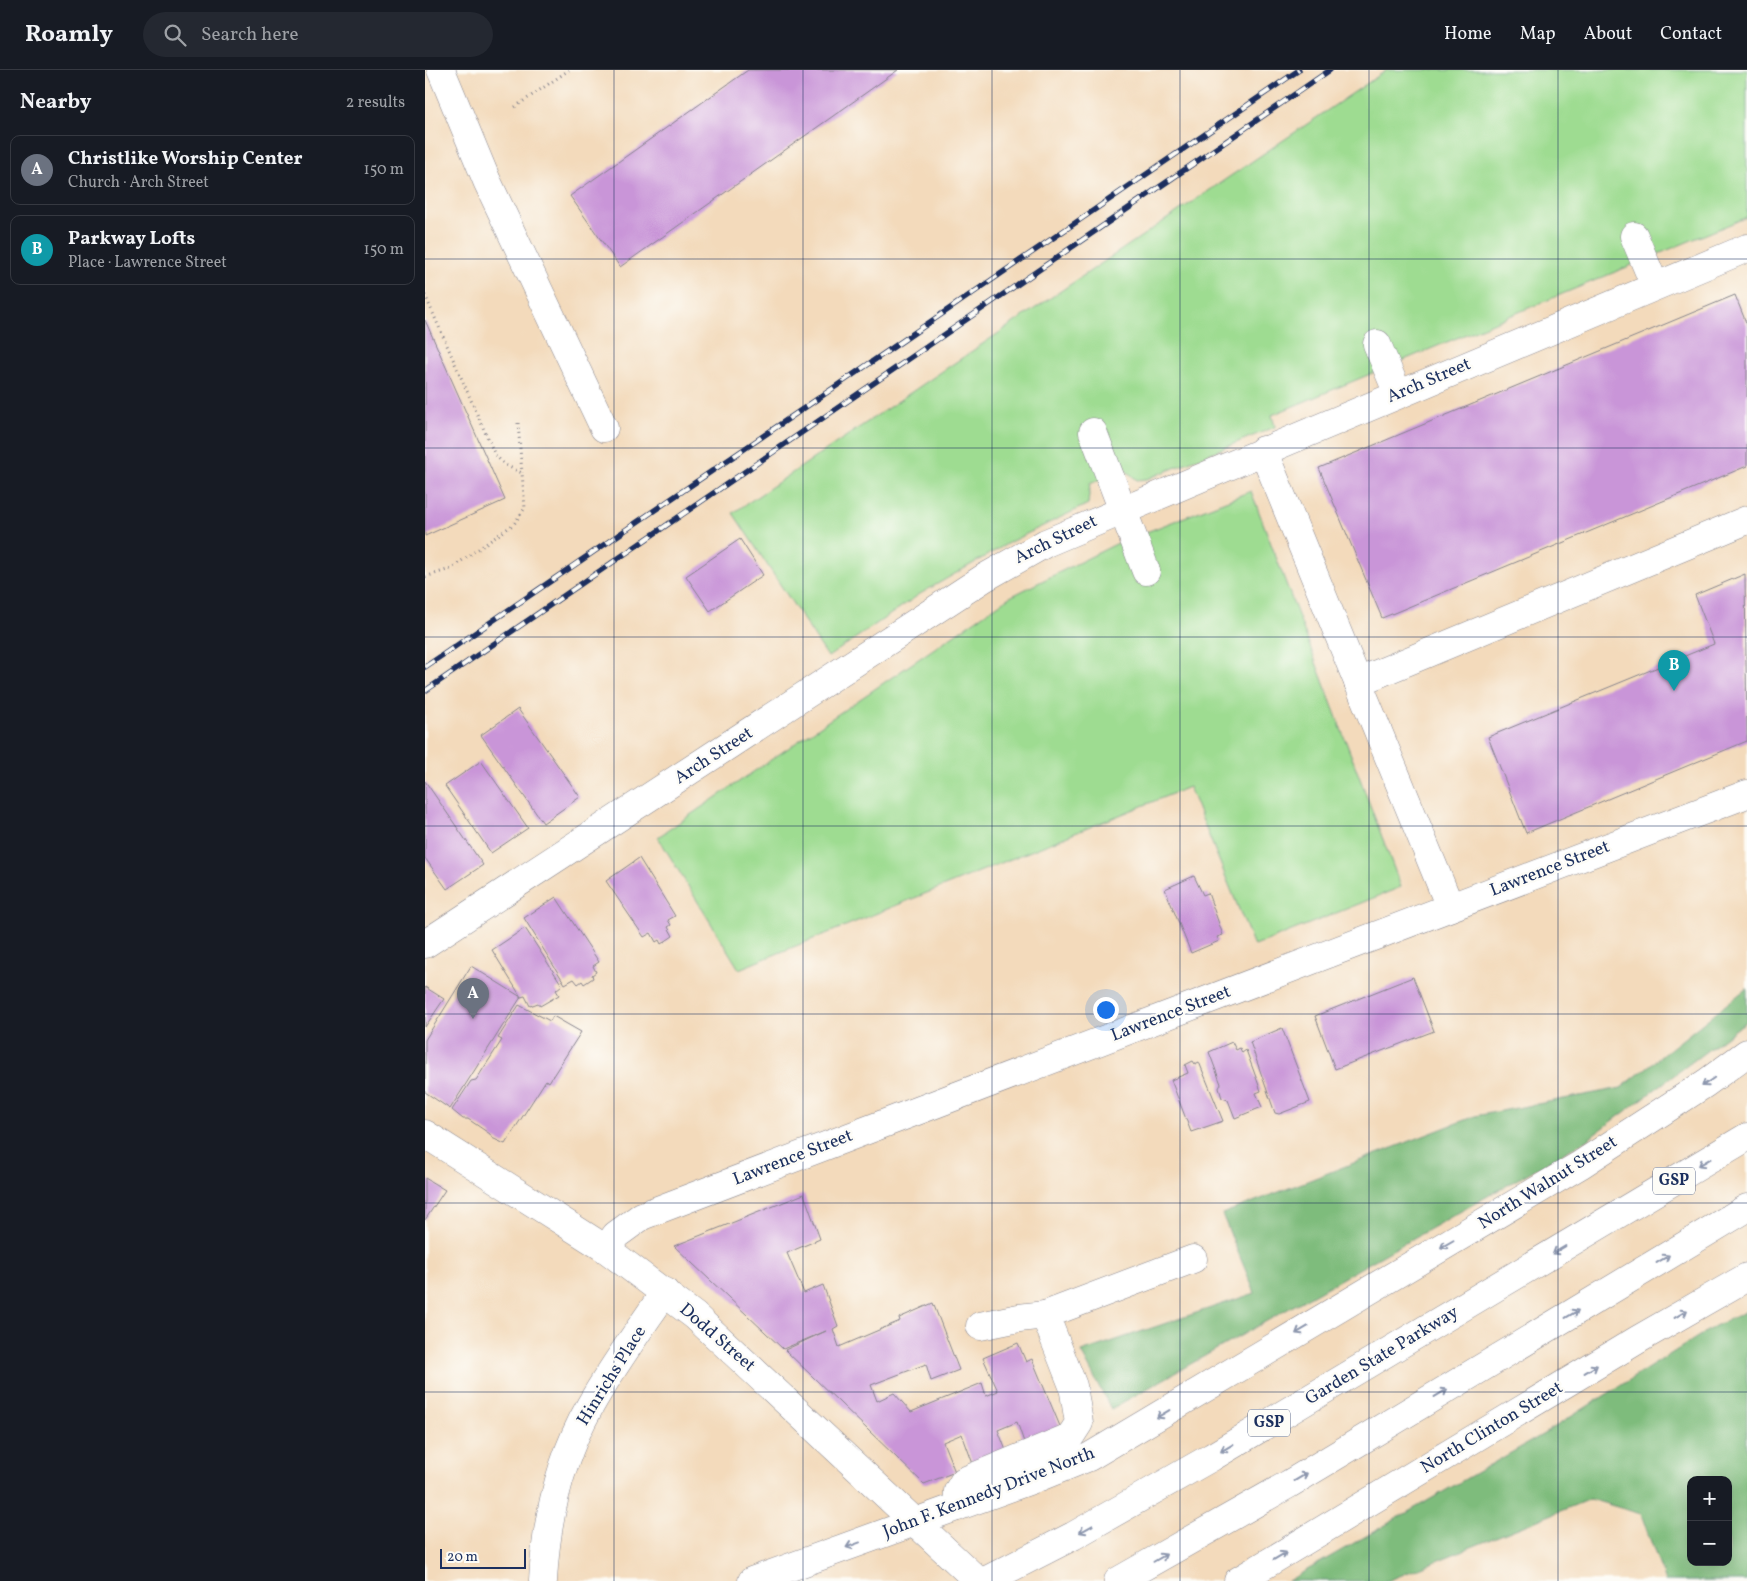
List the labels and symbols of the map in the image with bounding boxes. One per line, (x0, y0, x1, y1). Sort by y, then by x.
street label: Arch Street (1383, 352, 1475, 410)
street label: Arch Street (1010, 509, 1102, 571)
pin: B (1658, 650, 1690, 691)
street label: Arch Street (670, 721, 758, 791)
street label: Lawrence Street (1486, 835, 1614, 903)
pin: A (457, 978, 489, 1019)
street label: Lawrence Street (1107, 980, 1235, 1048)
your location (1093, 997, 1119, 1023)
one-way arrow (1701, 1077, 1715, 1087)
street label: Lawrence Street (729, 1124, 857, 1192)
street label: North Walnut Street (1474, 1130, 1622, 1236)
one-way arrow (1699, 1157, 1713, 1167)
road number: GSP (1653, 1168, 1695, 1194)
one-way arrow (1440, 1239, 1455, 1249)
one-way arrow (1552, 1245, 1566, 1255)
one-way arrow (1656, 1253, 1670, 1263)
street label: Dodd Street (673, 1298, 761, 1378)
street label: Garden State Parkway (1301, 1300, 1464, 1412)
one-way arrow (1674, 1308, 1688, 1318)
one-way arrow (1564, 1309, 1578, 1319)
street label: Hinrichs Place (571, 1321, 653, 1431)
one-way arrow (1295, 1325, 1309, 1335)
one-way arrow (1583, 1363, 1597, 1373)
street label: North Clinton Street (1416, 1376, 1568, 1480)
one-way arrow (1433, 1388, 1447, 1398)
one-way arrow (1156, 1409, 1170, 1419)
road number: GSP (1248, 1410, 1290, 1436)
street label: John F. Kennedy Drive North (879, 1441, 1099, 1545)
one-way arrow (1220, 1444, 1234, 1454)
one-way arrow (1294, 1471, 1308, 1481)
one-way arrow (1078, 1524, 1093, 1534)
one-way arrow (846, 1541, 861, 1550)
scale bar (440, 1546, 526, 1569)
one-way arrow (1272, 1551, 1286, 1561)
one-way arrow (1153, 1552, 1167, 1562)

